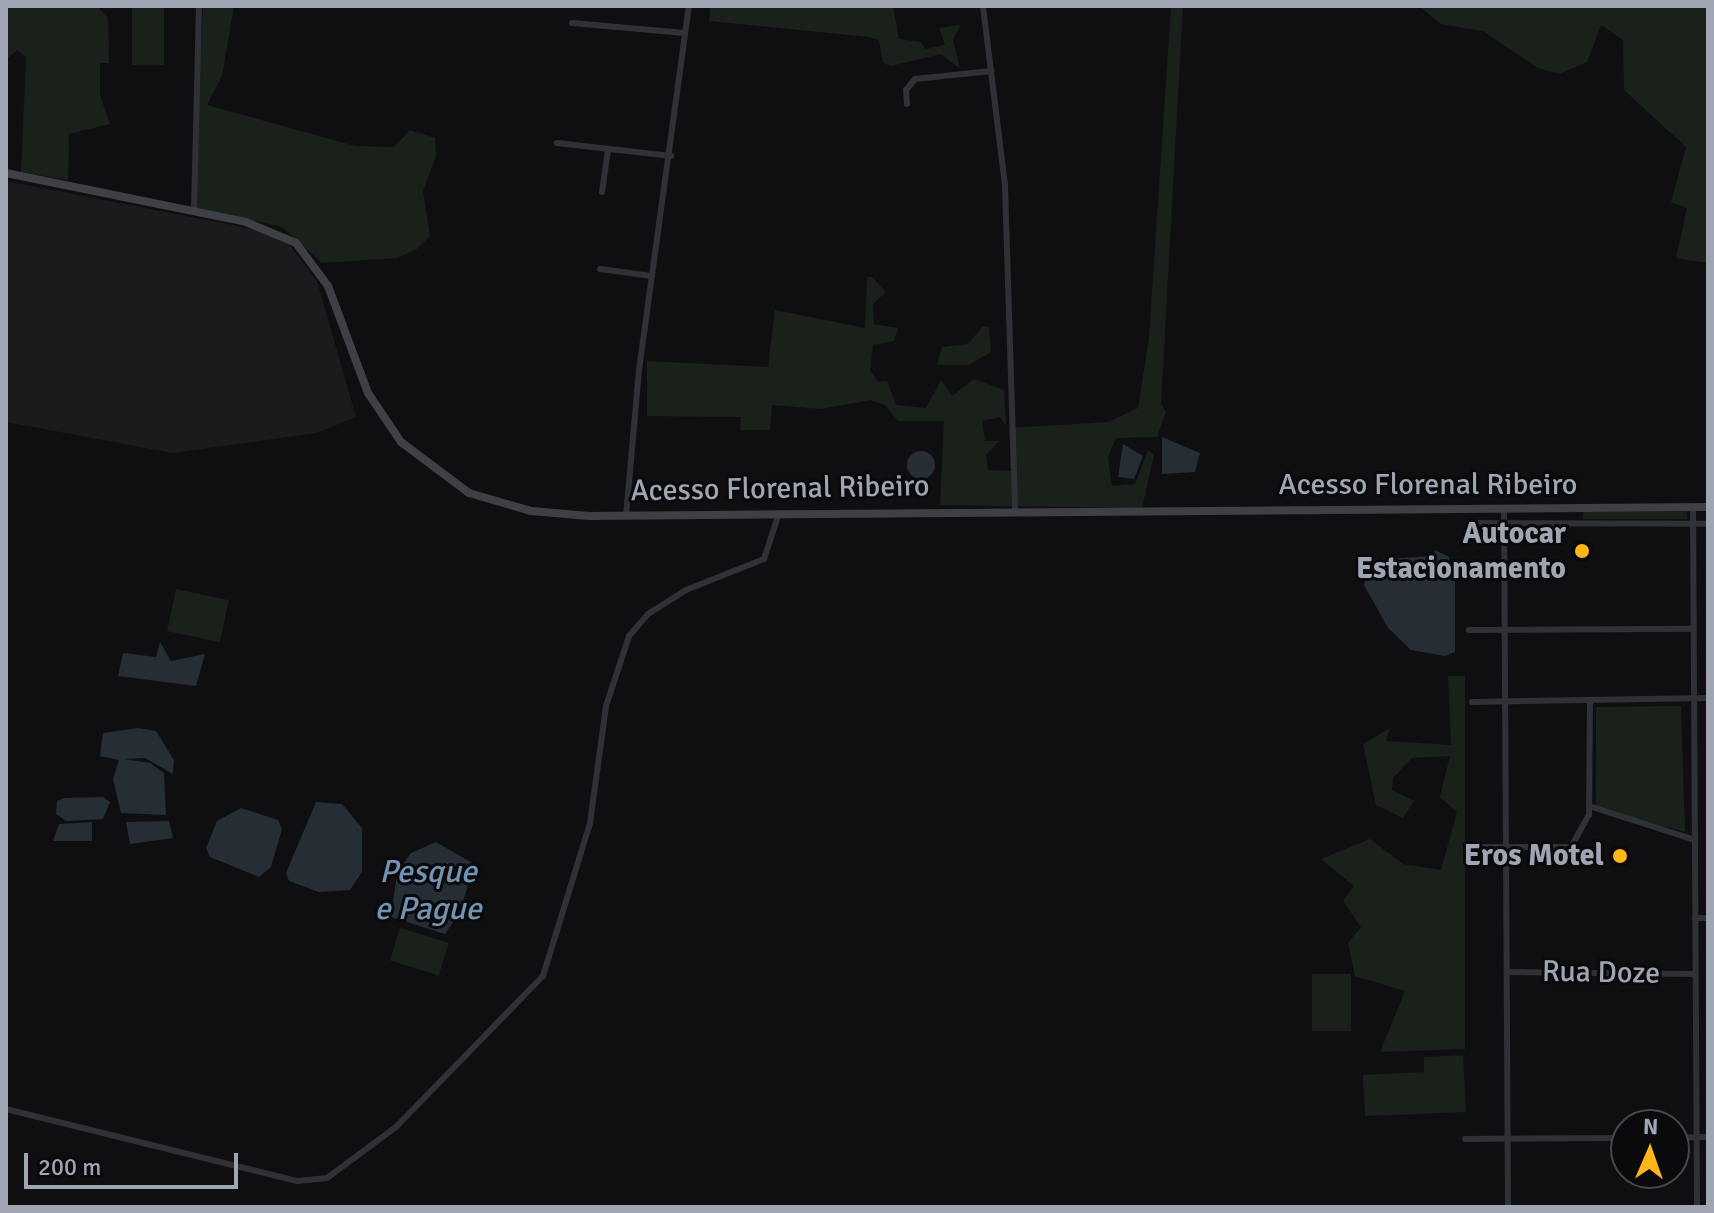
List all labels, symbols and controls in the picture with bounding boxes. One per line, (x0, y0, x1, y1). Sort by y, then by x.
street label: Acesso Florenal Ribeiro (1279, 467, 1577, 503)
street label: Acesso Florenal Ribeiro (630, 468, 930, 510)
place label: Autocar Estacionamento (1356, 516, 1566, 586)
marker: Autocar Estacionamento (1573, 542, 1591, 560)
place label: Eros Motel (1464, 838, 1604, 874)
marker: Eros Motel (1611, 847, 1629, 865)
water label: Pesque e Pague (375, 854, 481, 929)
street label: Rua Doze (1542, 954, 1660, 992)
north arrow (1610, 1109, 1690, 1189)
text: N (1643, 1113, 1659, 1140)
scale bar (28, 1137, 242, 1187)
text: 200 m (38, 1152, 101, 1182)

